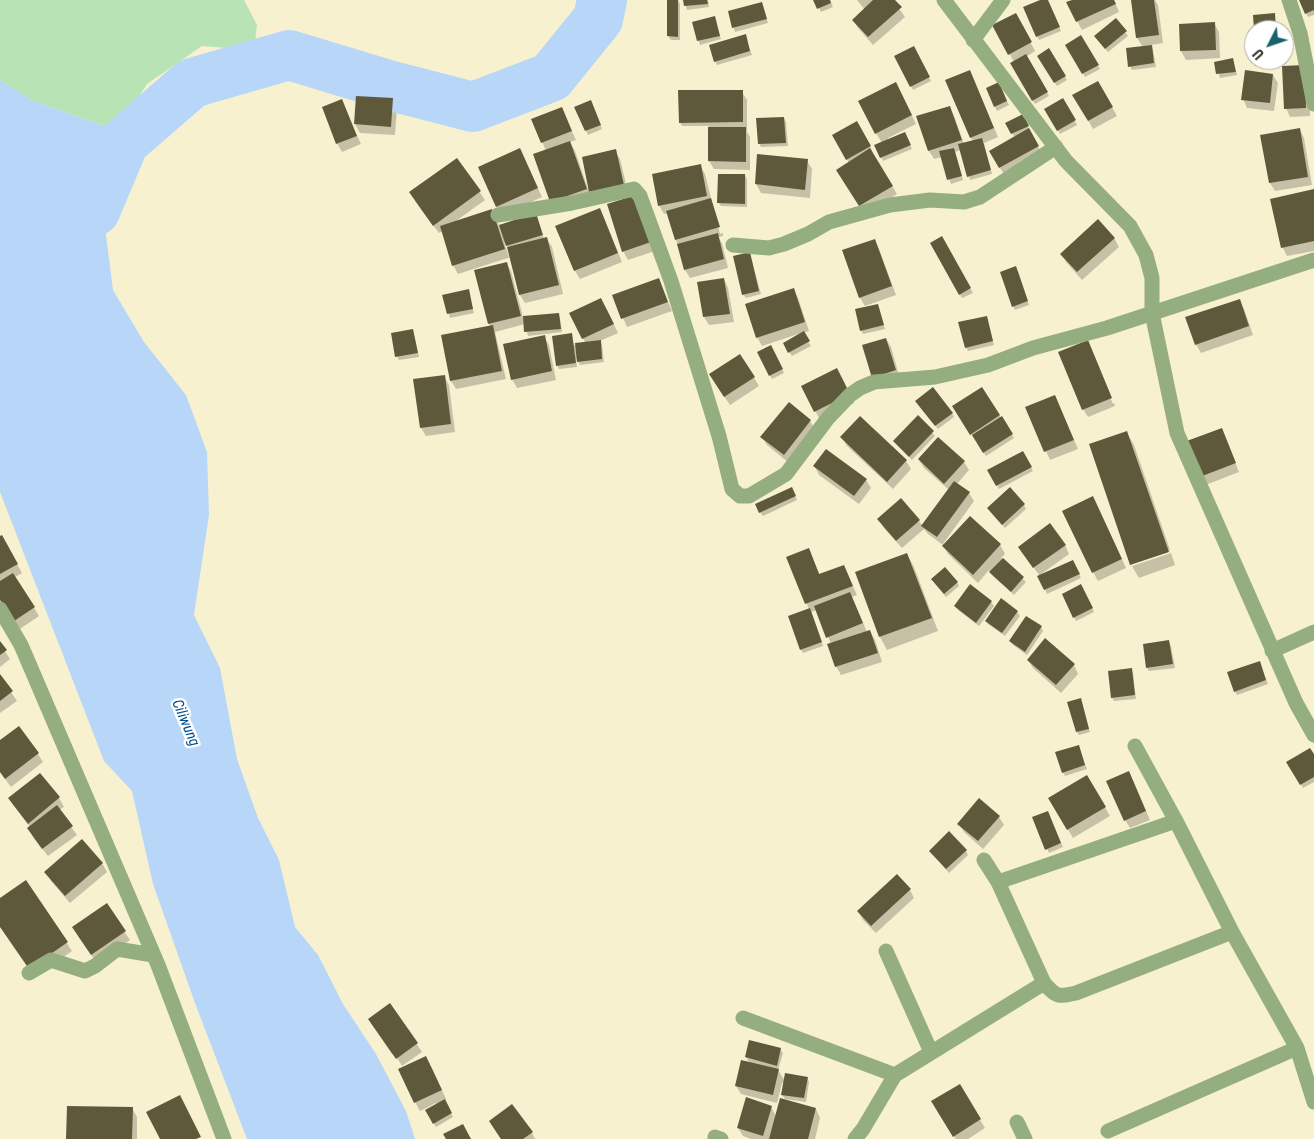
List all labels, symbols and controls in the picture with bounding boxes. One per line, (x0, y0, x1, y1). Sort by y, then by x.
north arrow (1244, 20, 1294, 70)
text: U (1250, 46, 1267, 62)
water label: Ciliwung (167, 697, 203, 749)

